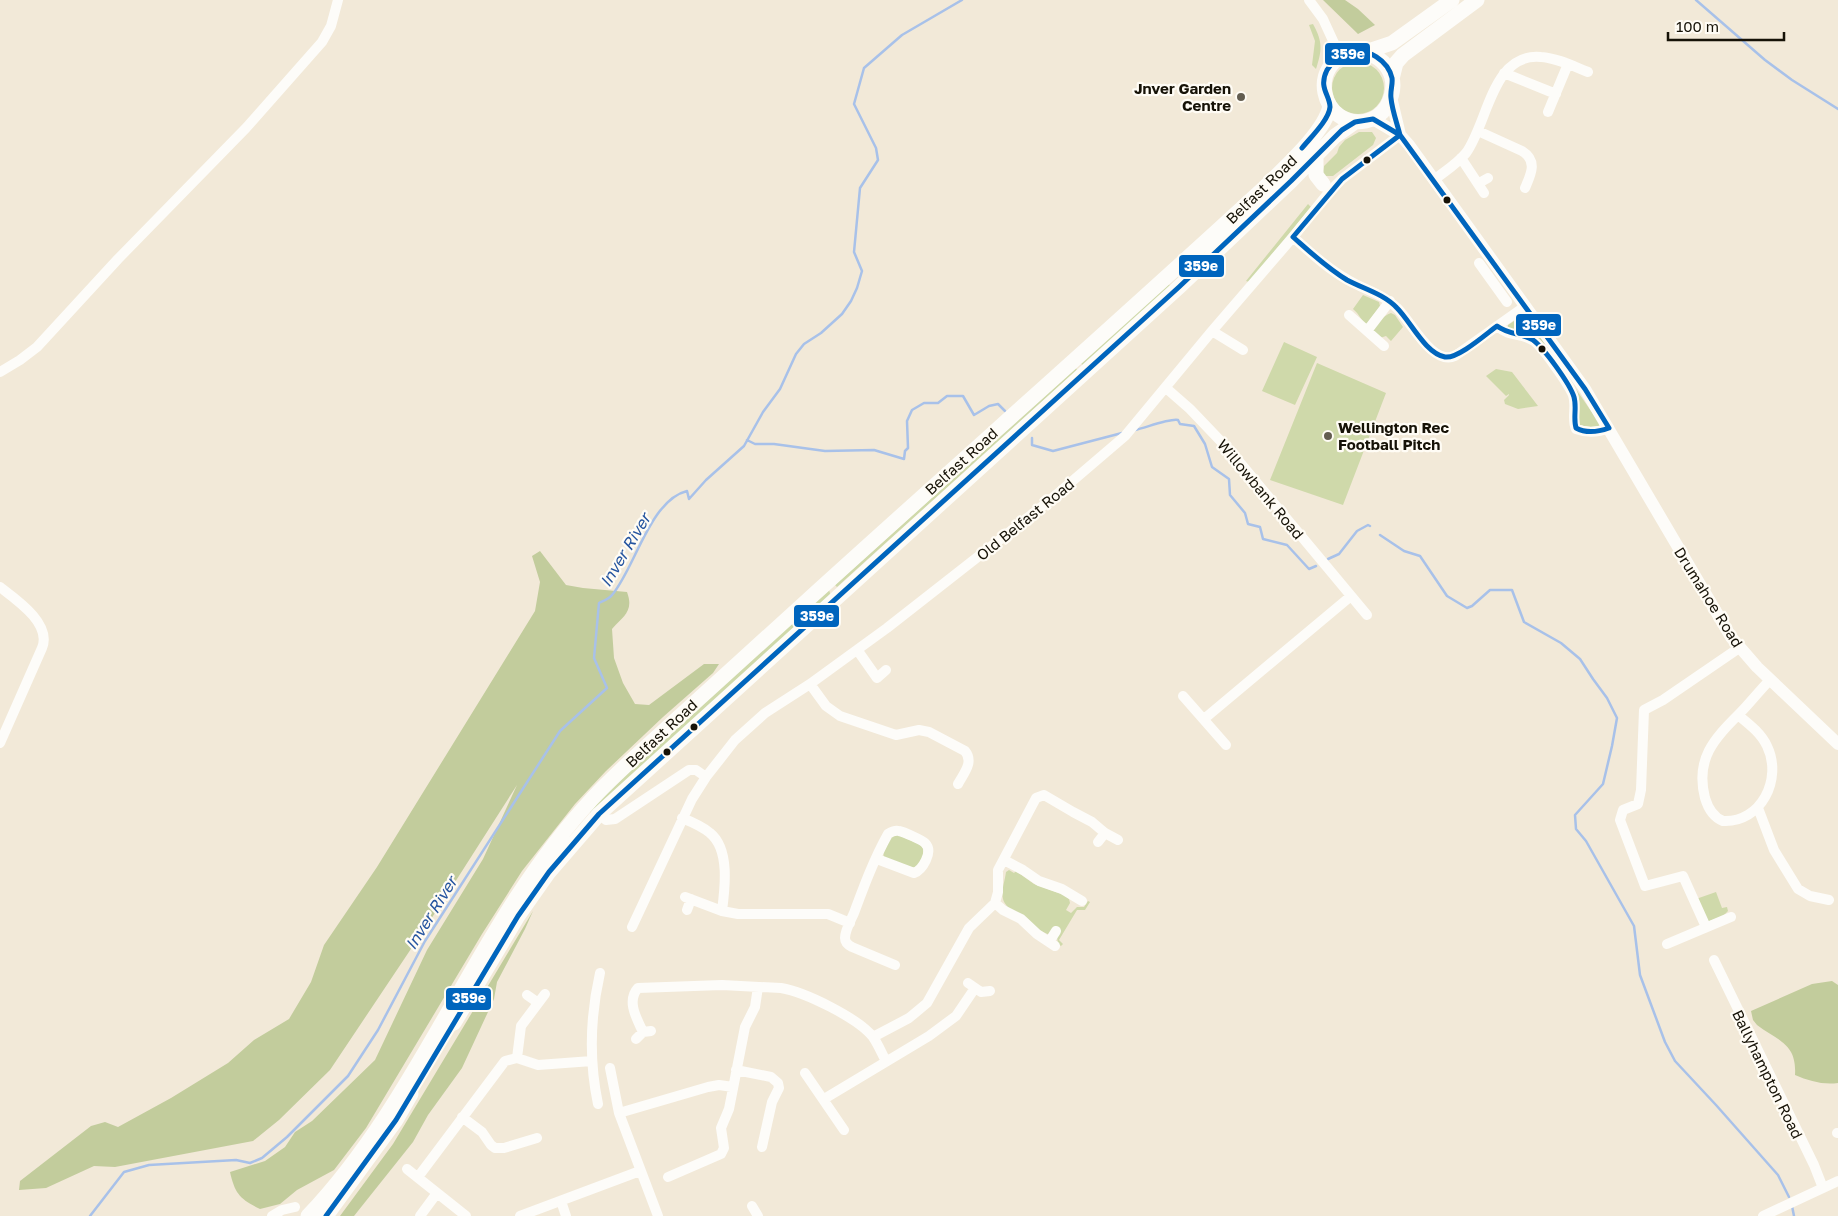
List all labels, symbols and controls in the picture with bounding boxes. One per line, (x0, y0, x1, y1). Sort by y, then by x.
scale bar (1668, 10, 1784, 42)
text: 100 m (1676, 17, 1719, 35)
line badge: 359e (1324, 42, 1371, 66)
text: 359e (1331, 45, 1365, 62)
place label: Jnver Garden Centre (1134, 79, 1231, 114)
marker: Jnver Garden Centre (1235, 91, 1247, 103)
street label: Belfast Road (1222, 151, 1300, 227)
unlabelled marker (1362, 155, 1372, 165)
unlabelled marker (1442, 195, 1452, 205)
line badge: 359e (1178, 254, 1225, 278)
text: 359e (1184, 257, 1218, 274)
line badge: 359e (1515, 313, 1562, 337)
text: 359e (1522, 316, 1556, 333)
unlabelled marker (1537, 344, 1547, 354)
place label: Wellington Rec Football Pitch (1338, 418, 1449, 453)
street label: Belfast Road (921, 424, 1001, 498)
marker: Wellington Rec Football Pitch (1322, 430, 1334, 442)
street label: Willowbank Road (1214, 435, 1308, 543)
street label: Old Belfast Road (973, 474, 1077, 564)
water label: Inver River (595, 507, 656, 590)
street label: Drumahoe Road (1671, 544, 1747, 650)
line badge: 359e (793, 604, 840, 628)
text: 359e (800, 607, 834, 624)
street label: Belfast Road (621, 695, 701, 771)
unlabelled marker (689, 722, 699, 732)
unlabelled marker (662, 747, 672, 757)
water label: Inver River (401, 871, 463, 953)
line badge: 359e (445, 987, 492, 1011)
text: 359e (452, 989, 486, 1006)
street label: Ballyhampton Road (1729, 1007, 1807, 1141)

